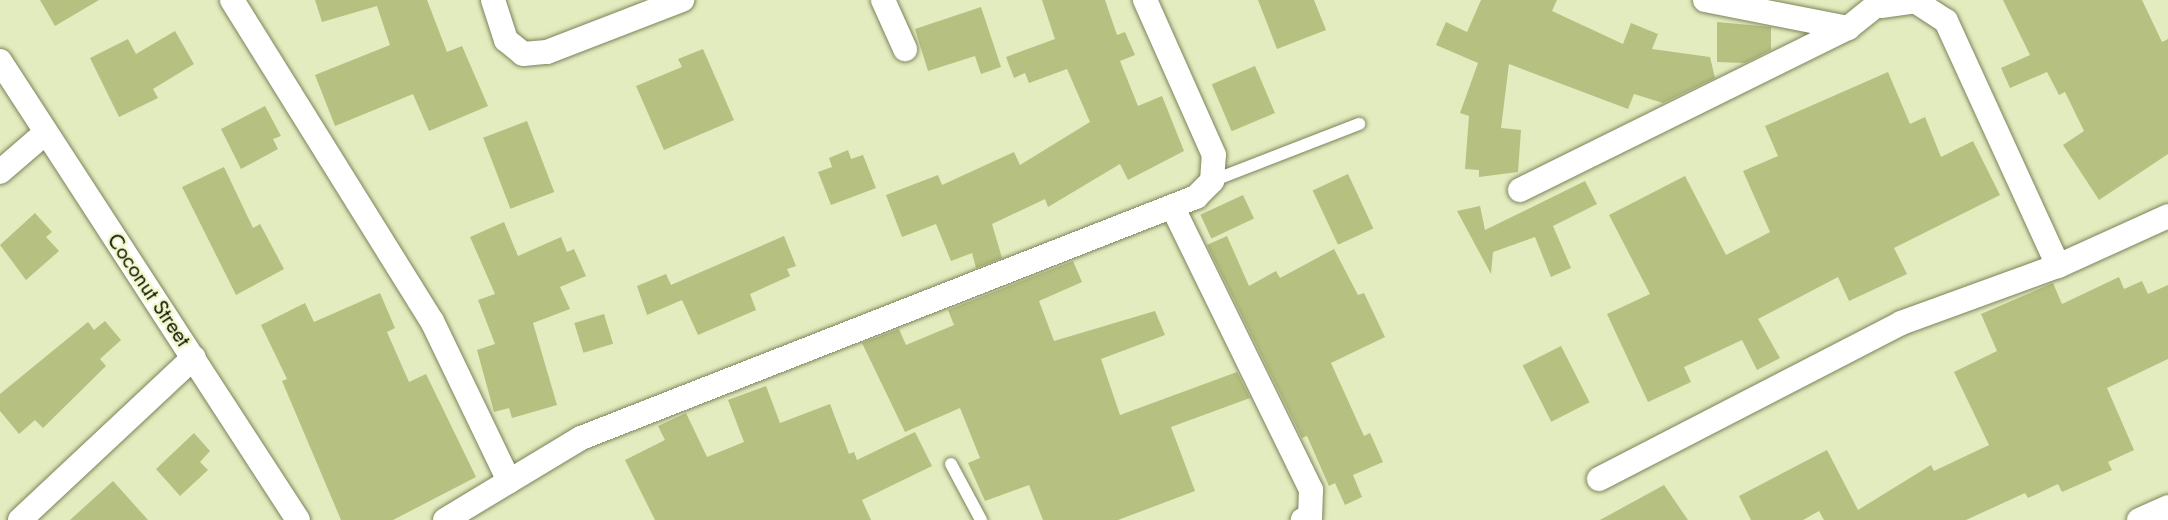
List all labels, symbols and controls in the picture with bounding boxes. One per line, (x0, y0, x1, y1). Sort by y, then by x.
street label: Coconut Street (102, 229, 196, 351)

